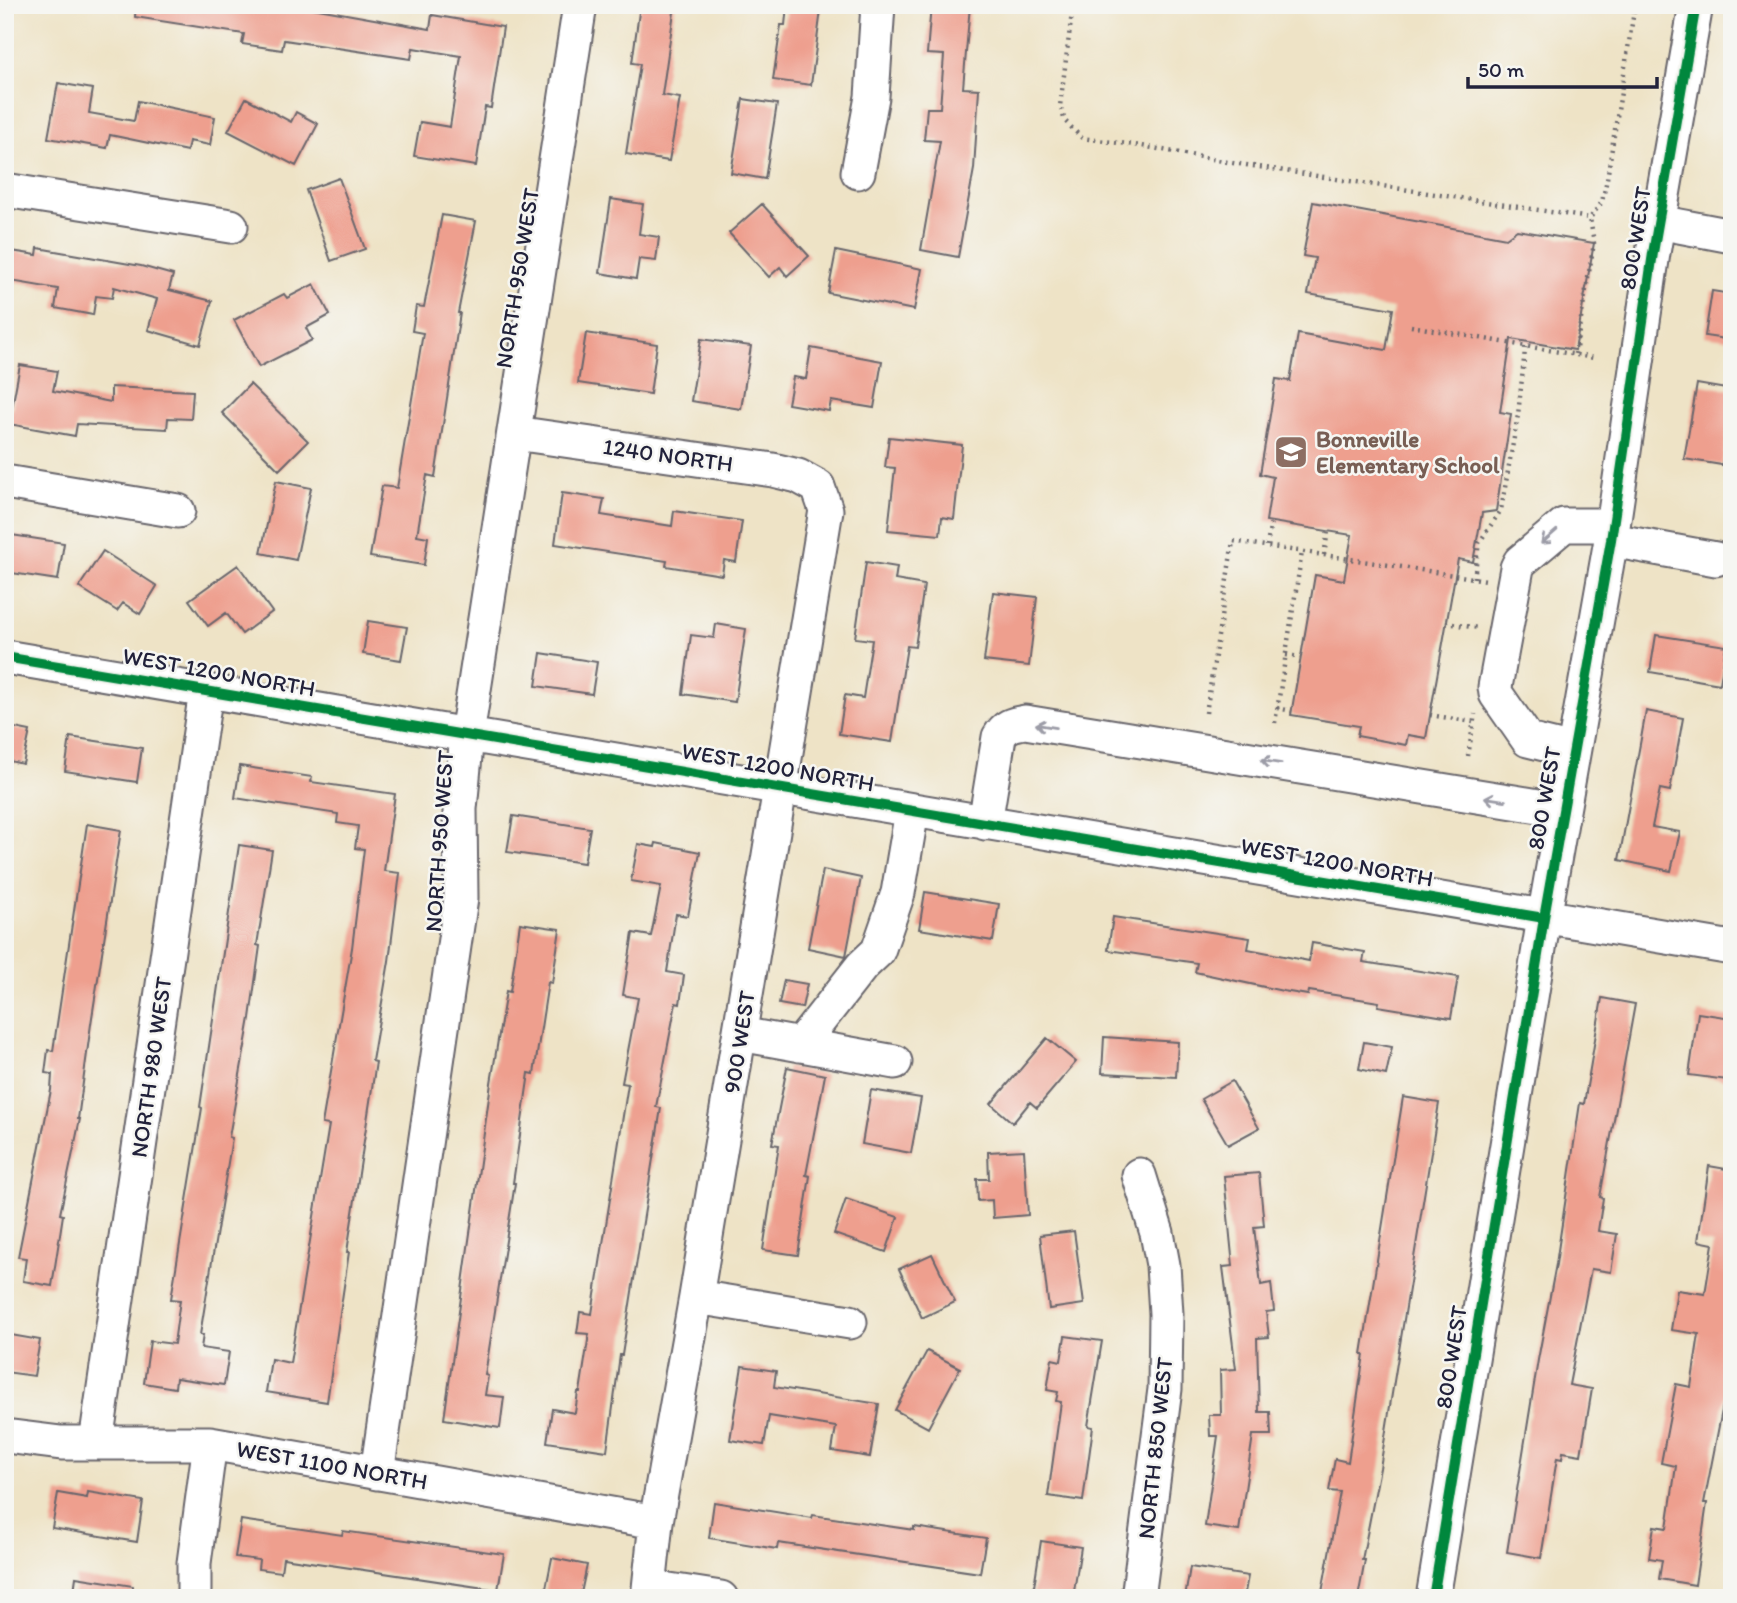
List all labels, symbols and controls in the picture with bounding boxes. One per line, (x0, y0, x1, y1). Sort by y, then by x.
scale bar (1468, 46, 1656, 90)
text: 50 m (1478, 57, 1525, 82)
street label: 800 WEST (1613, 184, 1657, 292)
street label: NORTH 950 WEST (489, 186, 545, 370)
place label: Bonneville Elementary School (1316, 425, 1500, 479)
street label: 1240 NORTH (601, 432, 735, 478)
school or university icon: Bonneville Elementary School (1272, 433, 1310, 471)
one-way arrow (1540, 529, 1558, 545)
street label: WEST 1200 NORTH (121, 641, 317, 703)
one-way arrow (1035, 719, 1058, 732)
street label: WEST 1200 NORTH (680, 736, 876, 798)
street label: 800 WEST (1521, 744, 1567, 852)
street label: NORTH 950 WEST (419, 749, 459, 933)
one-way arrow (1260, 755, 1283, 768)
one-way arrow (1485, 792, 1507, 805)
street label: WEST 1200 NORTH (1239, 831, 1435, 893)
street label: NORTH 980 WEST (124, 975, 178, 1159)
street label: 900 WEST (717, 988, 761, 1095)
street label: 800 WEST (1429, 1303, 1473, 1411)
street label: NORTH 850 WEST (1132, 1356, 1178, 1540)
street label: WEST 1100 NORTH (234, 1434, 430, 1496)

